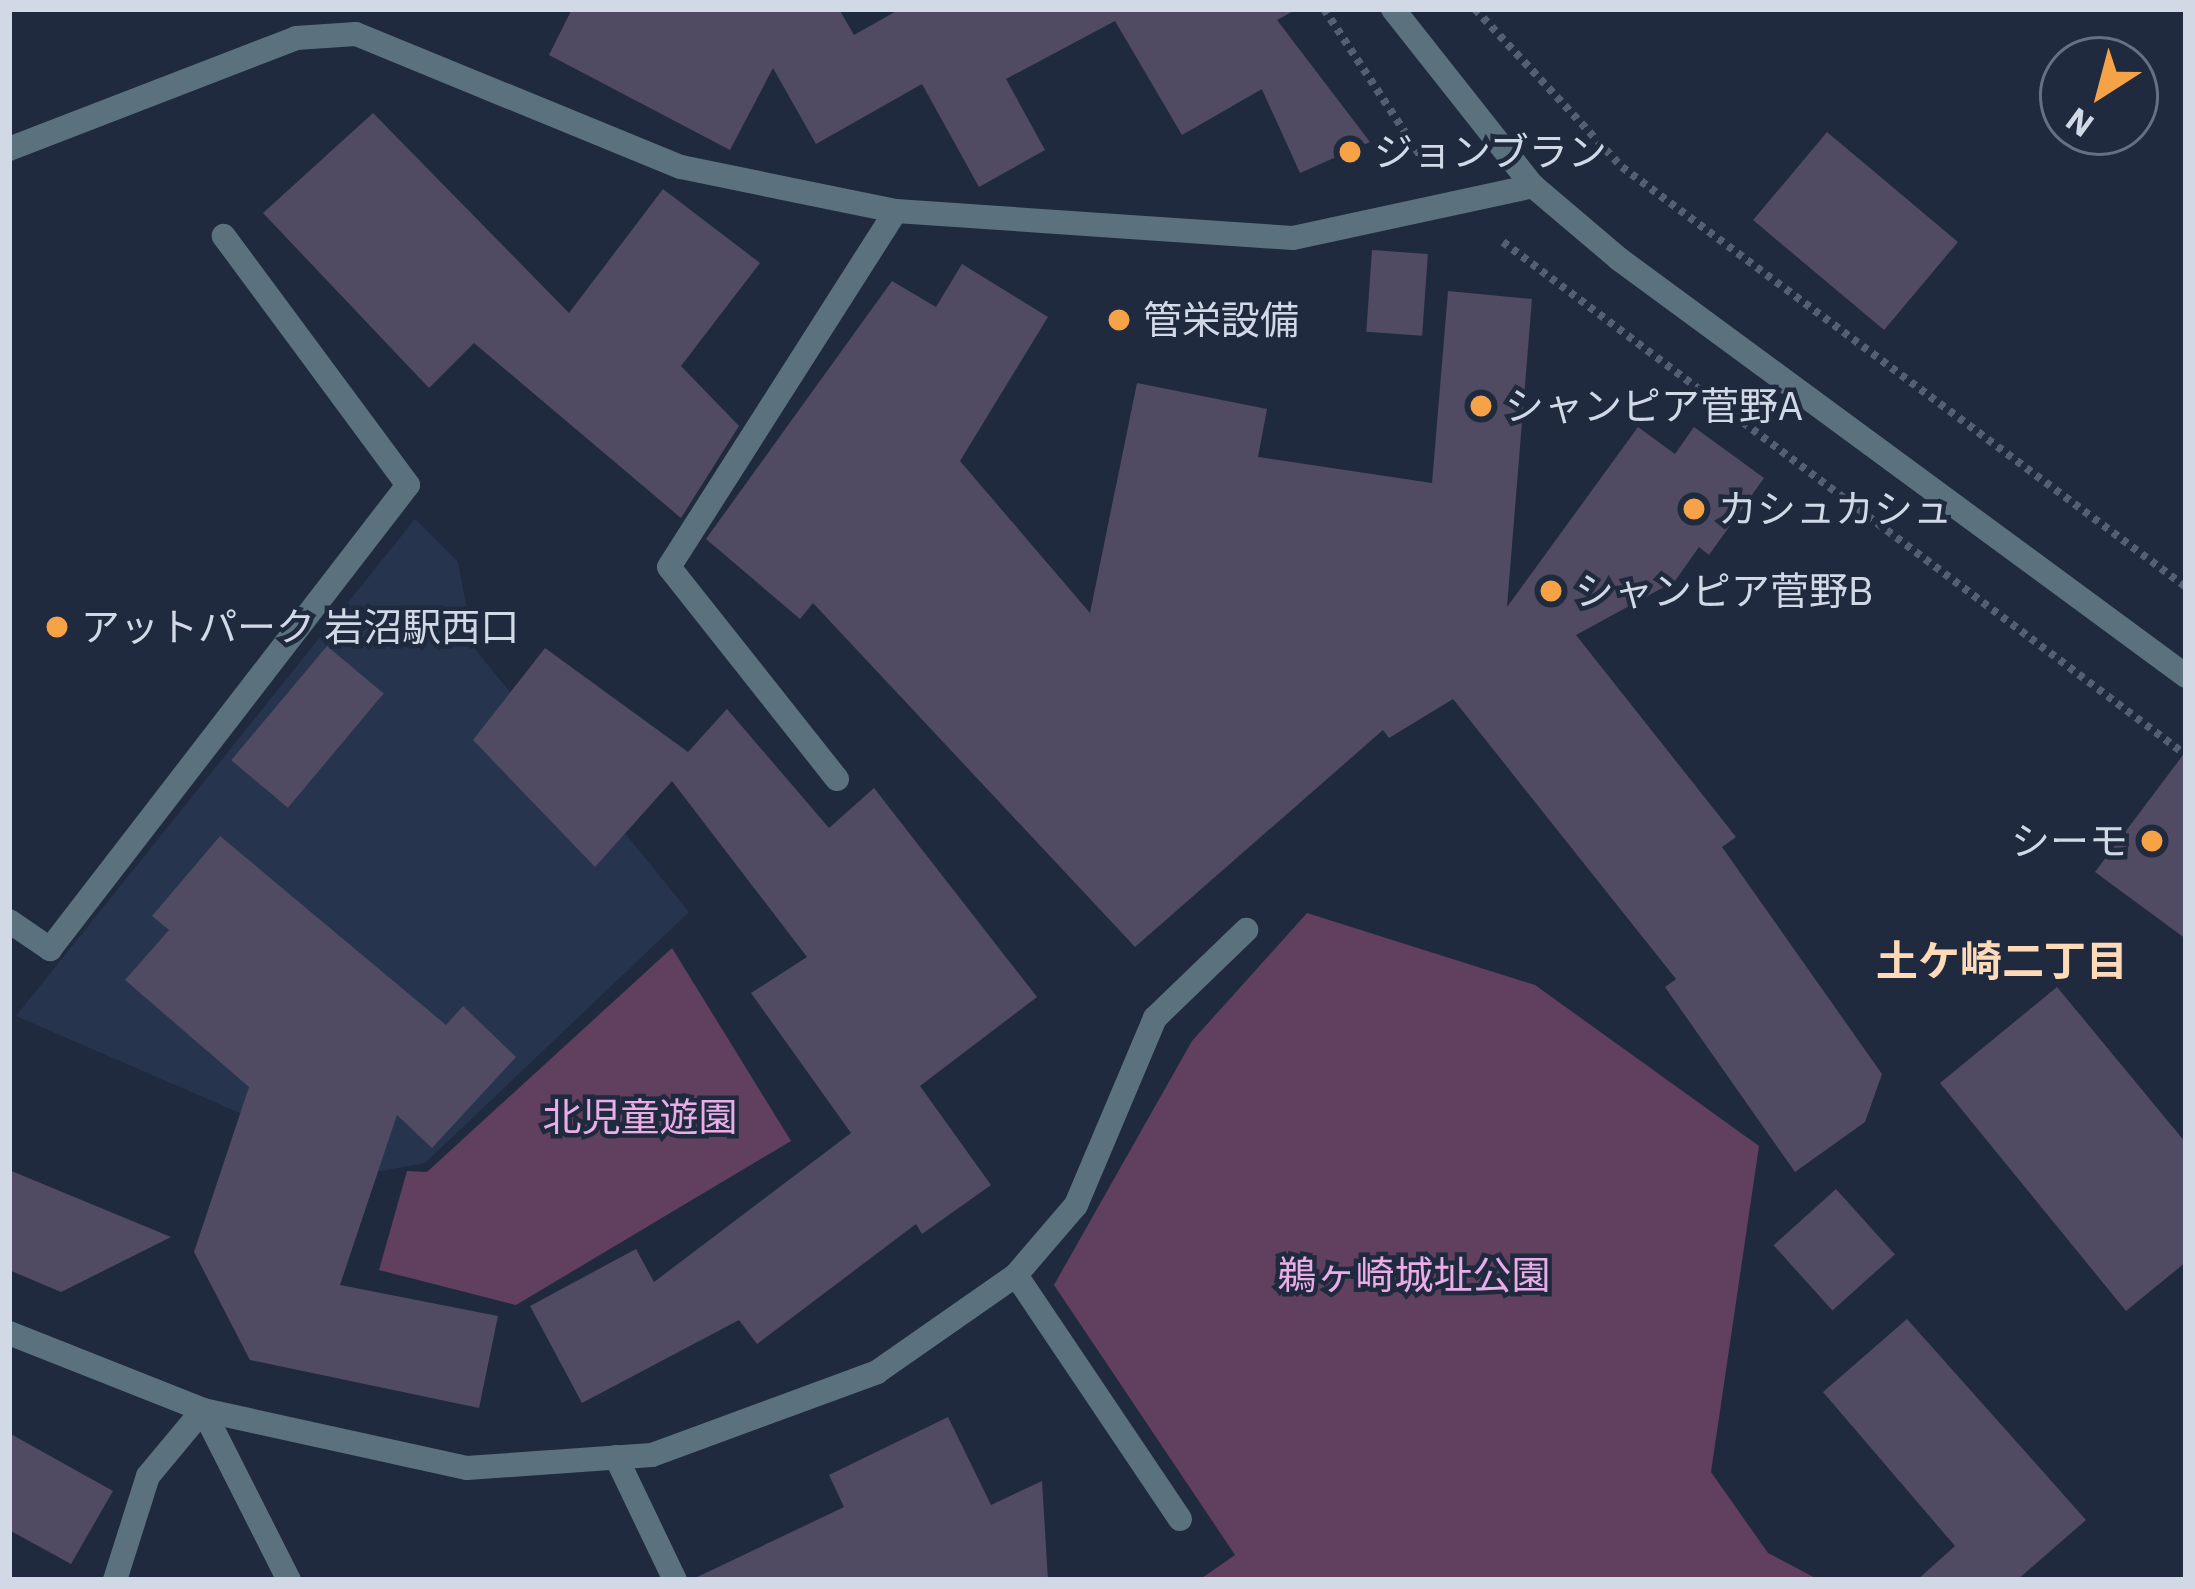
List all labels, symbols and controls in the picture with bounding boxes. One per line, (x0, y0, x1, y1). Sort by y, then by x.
north arrow (2039, 36, 2159, 156)
text: N (2057, 99, 2102, 148)
place label: ジョンブラン (1374, 129, 1608, 175)
marker: ジョンブラン (1337, 139, 1363, 165)
place label: 管栄設備 (1143, 297, 1299, 343)
marker: 管栄設備 (1106, 307, 1132, 333)
place label: シャンピア菅野A (1505, 383, 1803, 429)
marker: シャンピア菅野A (1468, 393, 1494, 419)
place label: カシュカシュ (1718, 486, 1952, 532)
marker: カシュカシュ (1681, 496, 1707, 522)
place label: シャンピア菅野B (1575, 568, 1873, 614)
marker: シャンピア菅野B (1538, 578, 1564, 604)
place label: アットパーク 岩沼駅西口 (81, 604, 519, 650)
marker: アットパーク 岩沼駅西口 (44, 614, 70, 640)
place label: シーモ (2011, 818, 2128, 864)
marker: シーモ (2139, 828, 2165, 854)
district label: 土ケ崎二丁目 (1876, 936, 2128, 986)
park label: 北児童遊園 (543, 1094, 737, 1140)
park label: 鵜ヶ崎城址公園 (1278, 1252, 1550, 1298)

